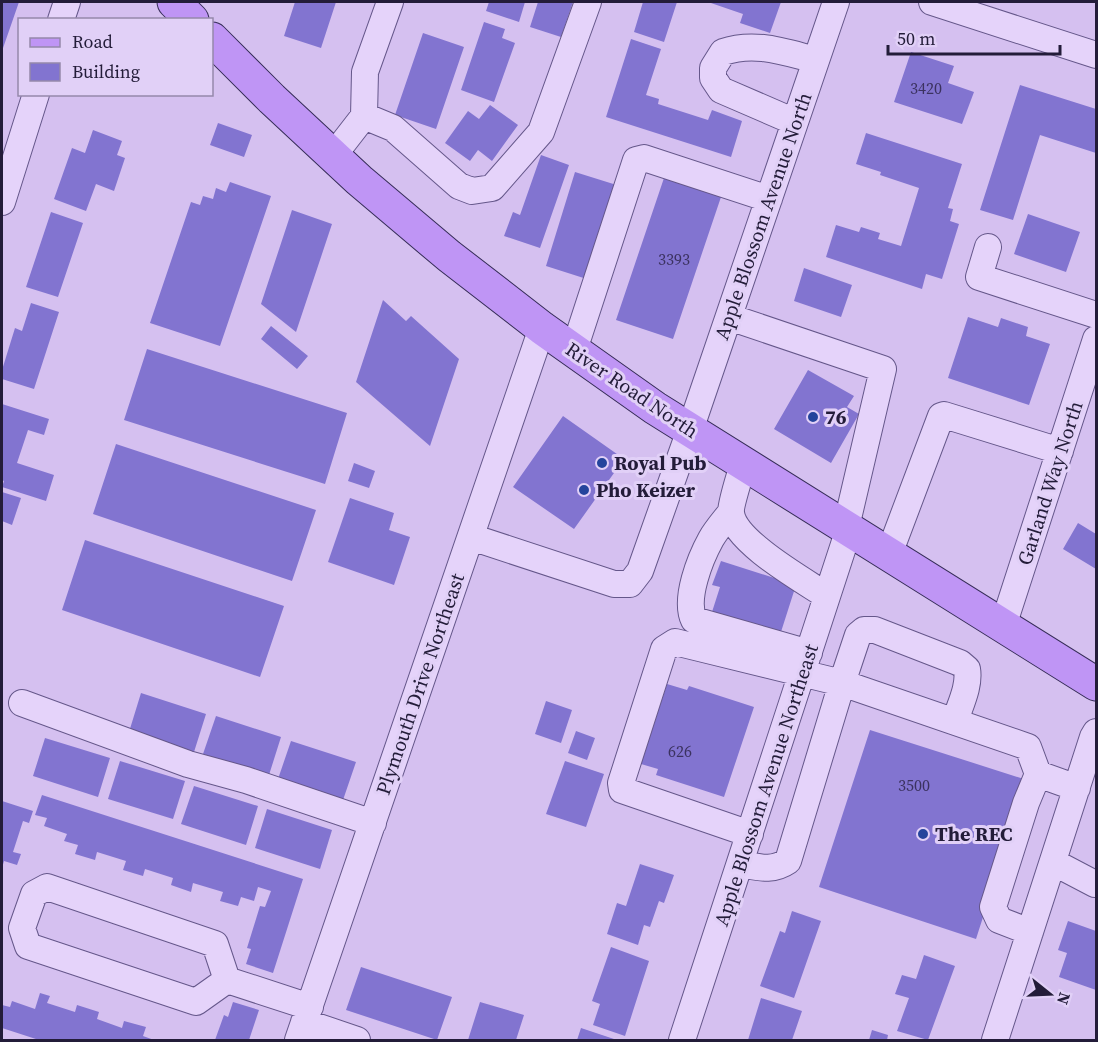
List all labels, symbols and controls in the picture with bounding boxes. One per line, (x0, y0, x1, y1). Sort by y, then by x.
legend (18, 18, 213, 96)
scale bar (888, 18, 1060, 56)
text: 50 m (897, 26, 935, 51)
text: Road (72, 29, 113, 54)
text: Building (72, 59, 140, 84)
house number: 3420 (910, 77, 942, 99)
street label: Apple Blossom Avenue North (707, 89, 819, 343)
house number: 3393 (658, 248, 690, 270)
street label: River Road North (560, 335, 704, 445)
street label: Garland Way North (1010, 397, 1090, 569)
place label: 76 (825, 403, 847, 431)
marker: 76 (806, 410, 820, 424)
place label: Royal Pub (614, 449, 707, 477)
marker: Royal Pub (595, 456, 609, 470)
place label: Pho Keizer (596, 476, 696, 504)
marker: Pho Keizer (577, 483, 591, 497)
street label: Plymouth Drive Northeast (369, 569, 471, 798)
street label: Apple Blossom Avenue Northeast (707, 640, 825, 930)
house number: 626 (668, 740, 692, 762)
house number: 3500 (898, 774, 930, 796)
place label: The REC (935, 820, 1012, 848)
marker: The REC (916, 827, 930, 841)
north arrow (1020, 964, 1080, 1024)
text: N (1052, 990, 1077, 1008)

